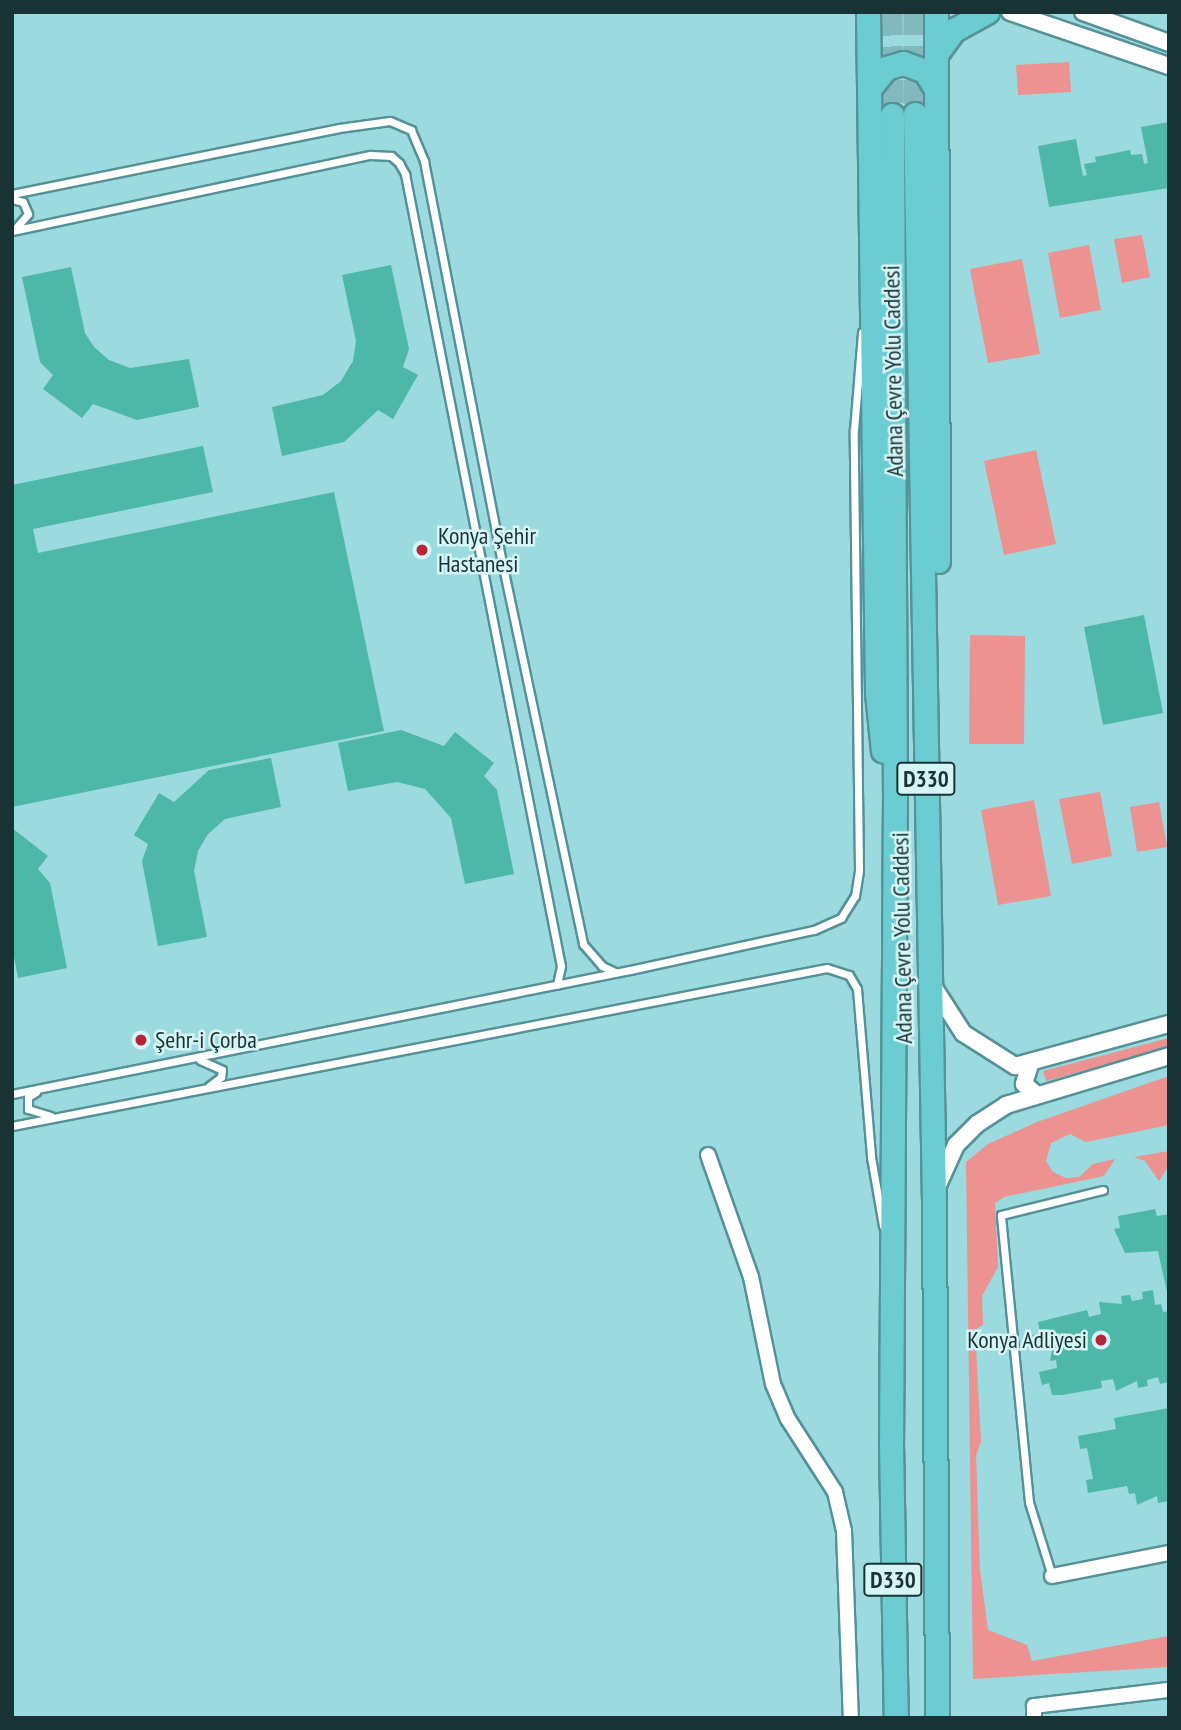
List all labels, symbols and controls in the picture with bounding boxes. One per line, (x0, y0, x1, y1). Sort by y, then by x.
street label: Adana Çevre Yolu Caddesi (877, 265, 909, 477)
place label: Konya Şehir Hastanesi (438, 522, 536, 578)
marker: Konya Şehir Hastanesi (412, 540, 432, 560)
road number: D330 (896, 760, 956, 799)
street label: Adana Çevre Yolu Caddesi (886, 832, 918, 1044)
place label: Şehr-i Çorba (155, 1026, 257, 1054)
marker: Şehr-i Çorba (133, 1032, 149, 1048)
place label: Konya Adliyesi (967, 1326, 1087, 1354)
marker: Konya Adliyesi (1093, 1332, 1109, 1348)
road number: D330 (863, 1560, 923, 1600)

